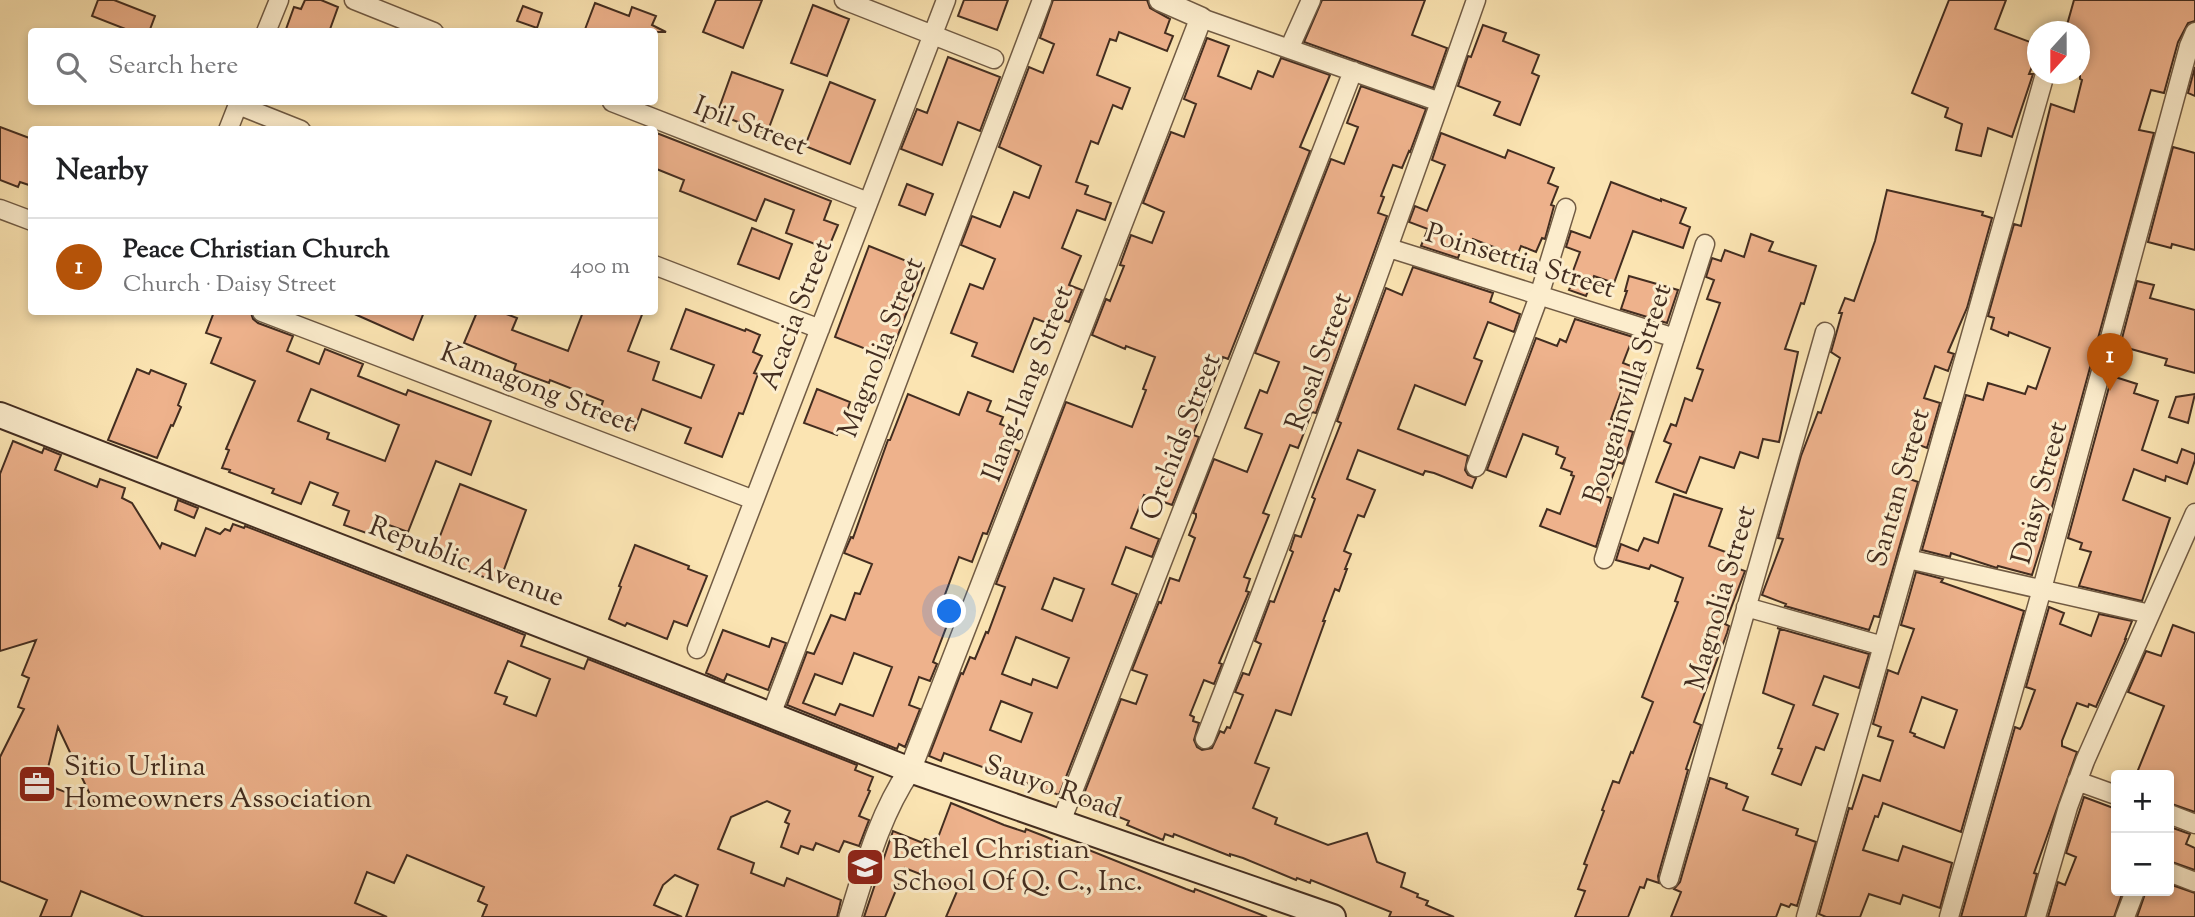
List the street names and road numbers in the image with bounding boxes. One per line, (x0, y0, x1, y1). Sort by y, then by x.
street label: Ipil Street (687, 87, 813, 167)
street label: Poinsettia Street (1420, 214, 1620, 310)
street label: Acacia Street (750, 234, 844, 396)
street label: Magnolia Street (829, 252, 935, 444)
street label: Bougainvilla Street (1575, 279, 1683, 509)
street label: Ilang-Ilang Street (973, 280, 1085, 488)
street label: Rosal Street (1276, 287, 1364, 437)
street label: Kamagong Street (434, 333, 641, 445)
street label: Orchids Street (1132, 347, 1232, 526)
street label: Santan Street (1858, 404, 1942, 572)
street label: Daisy Street (2003, 417, 2079, 569)
street label: Magnolia Street (1677, 501, 1768, 695)
street label: Republic Avenue (362, 507, 570, 619)
street label: Sauyo Road (978, 746, 1126, 830)

